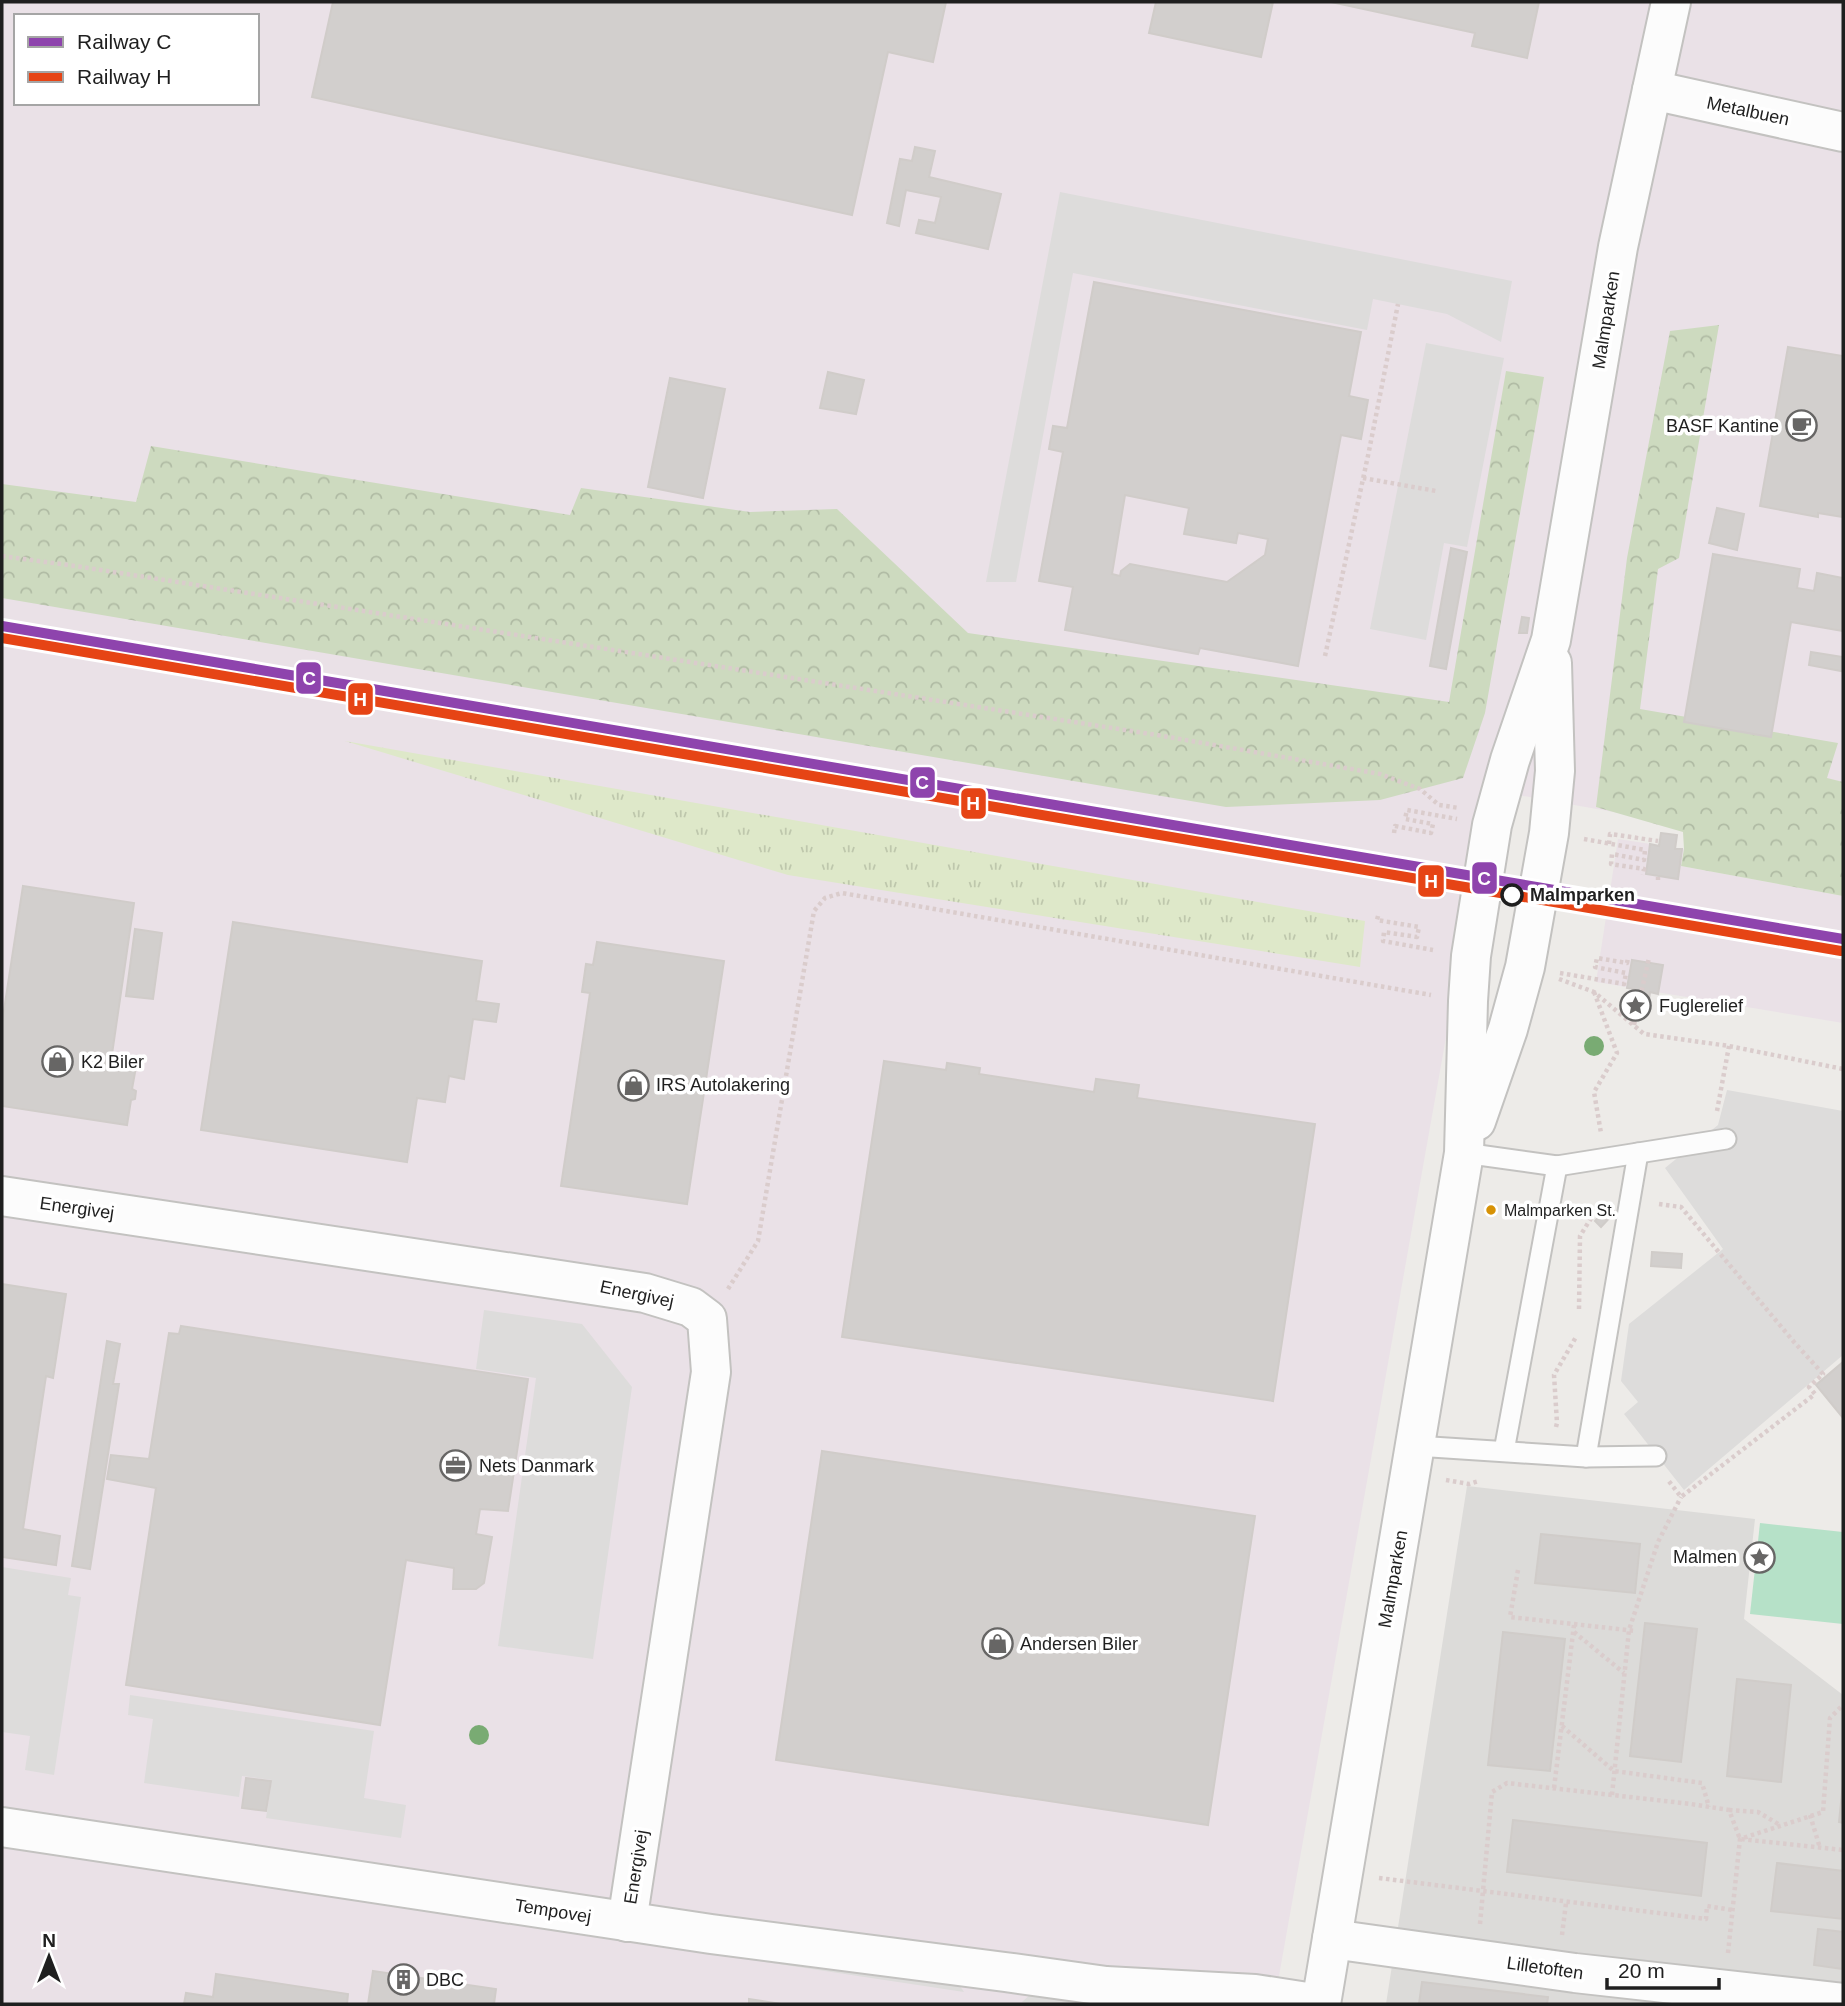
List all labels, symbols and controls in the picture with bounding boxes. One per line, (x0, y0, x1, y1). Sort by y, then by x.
legend (14, 14, 259, 105)
text: Railway C (77, 30, 172, 53)
text: Railway H (77, 65, 172, 88)
street label: Metalbuen (1705, 92, 1791, 130)
street label: Malmparken (1588, 270, 1624, 370)
cafe icon: BASF Kantine (1785, 409, 1819, 443)
place label: BASF Kantine (1666, 416, 1779, 436)
line badge: C (295, 661, 322, 695)
text: C (302, 668, 316, 689)
line badge: H (347, 682, 374, 716)
text: H (353, 689, 367, 710)
line badge: C (909, 766, 936, 799)
text: C (915, 772, 929, 793)
line badge: H (960, 787, 987, 820)
text: H (966, 793, 980, 814)
line badge: C (1471, 861, 1498, 895)
line badge: H (1417, 864, 1445, 898)
text: C (1477, 868, 1491, 889)
text: H (1424, 871, 1438, 892)
marker: Malmparken (1501, 884, 1523, 906)
place label: Malmparken (1530, 885, 1635, 905)
place icon: Fuglerelief (1619, 989, 1653, 1023)
place label: Fuglerelief (1659, 996, 1744, 1016)
shop icon: K2 Biler (41, 1045, 75, 1079)
place label: K2 Biler (81, 1052, 144, 1072)
shop icon: IRS Autolakering (616, 1068, 650, 1102)
place label: IRS Autolakering (656, 1075, 790, 1095)
street label: Energivej (38, 1193, 116, 1223)
place label: Malmparken St. (1504, 1202, 1616, 1219)
marker: Malmparken St. (1484, 1203, 1498, 1217)
street label: Energivej (598, 1276, 676, 1312)
office icon: Nets Danmark (439, 1449, 473, 1483)
place label: Nets Danmark (479, 1456, 595, 1476)
street label: Malmparken (1375, 1528, 1411, 1630)
place icon: Malmen (1743, 1540, 1777, 1574)
place label: Malmen (1673, 1547, 1737, 1567)
shop icon: Andersen Biler (980, 1627, 1014, 1661)
place label: Andersen Biler (1020, 1634, 1138, 1654)
street label: Energivej (620, 1828, 652, 1906)
street label: Tempovej (513, 1895, 593, 1927)
north arrow (14, 1922, 84, 1992)
text: N (42, 1930, 56, 1951)
scale bar (1607, 1946, 1719, 1990)
street label: Lilletoften (1505, 1953, 1585, 1983)
text: 20 m (1618, 1959, 1665, 1982)
building icon: DBC (386, 1963, 420, 1997)
place label: DBC (426, 1970, 464, 1990)

